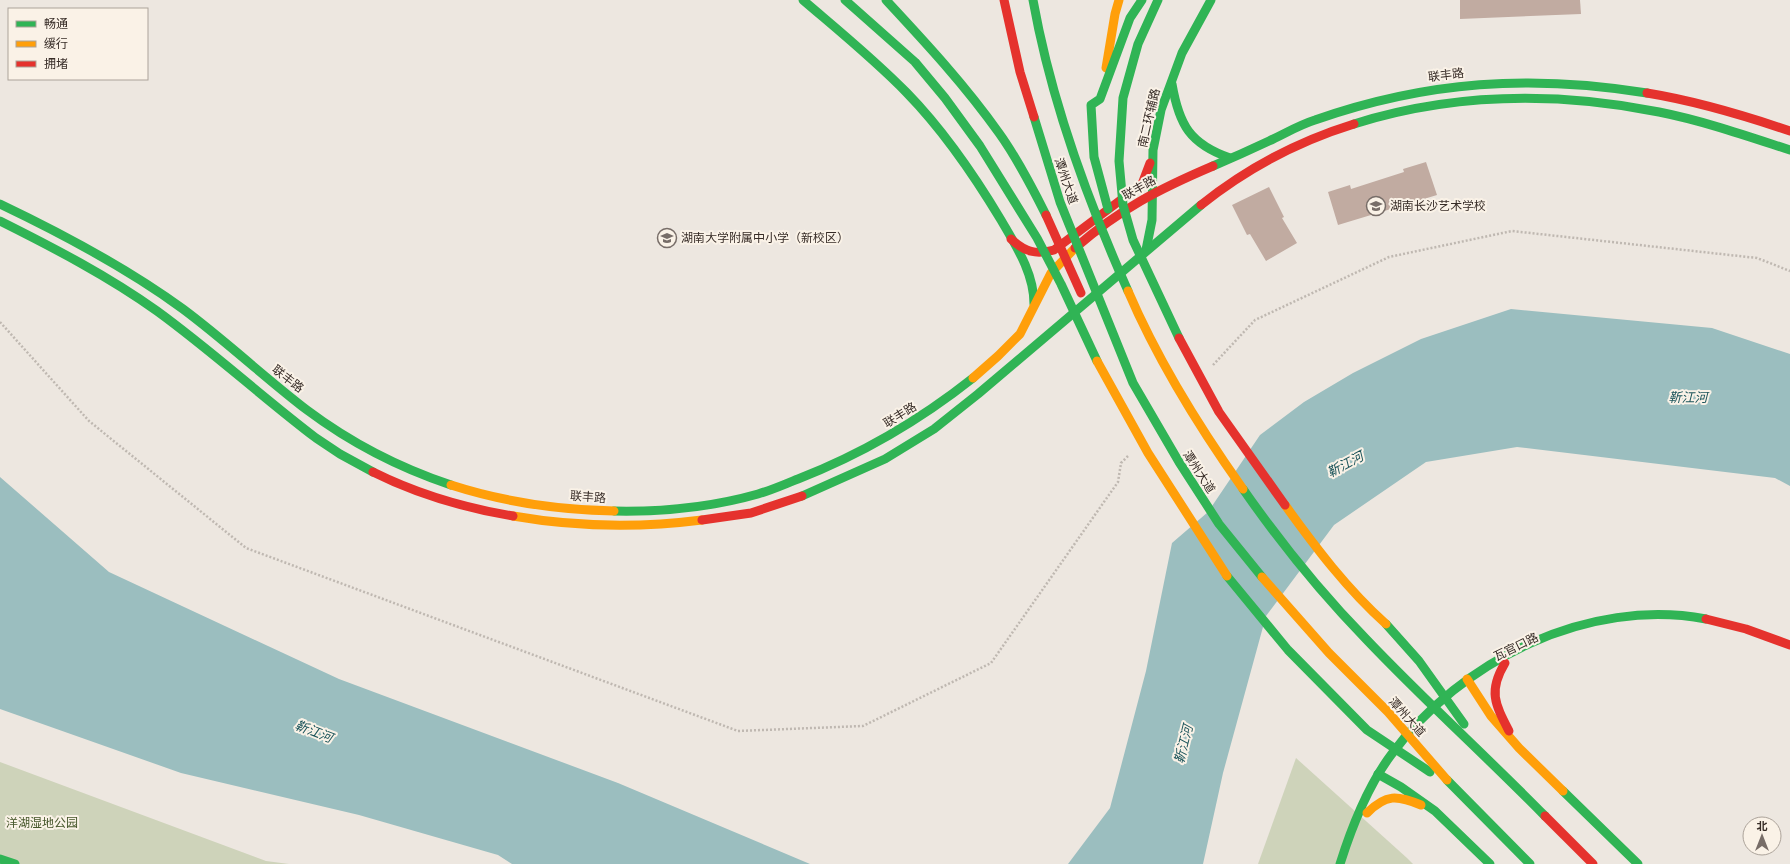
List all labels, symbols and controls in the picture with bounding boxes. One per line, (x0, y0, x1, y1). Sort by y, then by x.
legend (8, 8, 148, 80)
text: 畅通 (44, 16, 68, 30)
text: 缓行 (44, 36, 68, 50)
text: 拥堵 (44, 56, 68, 70)
street label: 联丰路 (1427, 65, 1465, 83)
street label: 南二环辅路 (1134, 87, 1162, 149)
street label: 潭州大道 (1053, 156, 1081, 206)
street label: 联丰路 (1119, 172, 1158, 202)
school or university icon: 湖南长沙艺术学校 (1365, 195, 1387, 217)
place label: 湖南长沙艺术学校 (1390, 198, 1486, 212)
school or university icon: 湖南大学附属中小学（新校区） (656, 227, 678, 249)
place label: 湖南大学附属中小学（新校区） (681, 230, 849, 244)
street label: 联丰路 (270, 362, 307, 395)
water label: 靳江河 (1668, 389, 1710, 405)
street label: 联丰路 (880, 399, 918, 430)
water label: 靳江河 (1324, 446, 1369, 480)
street label: 潭州大道 (1181, 448, 1219, 495)
street label: 联丰路 (570, 488, 607, 504)
street label: 瓦官口路 (1491, 629, 1540, 663)
street label: 潭州大道 (1386, 694, 1429, 739)
water label: 靳江河 (293, 717, 338, 747)
water label: 靳江河 (1171, 720, 1196, 765)
park label: 洋湖湿地公园 (6, 815, 78, 829)
north arrow (1742, 816, 1782, 856)
text: 北 (1757, 819, 1768, 832)

